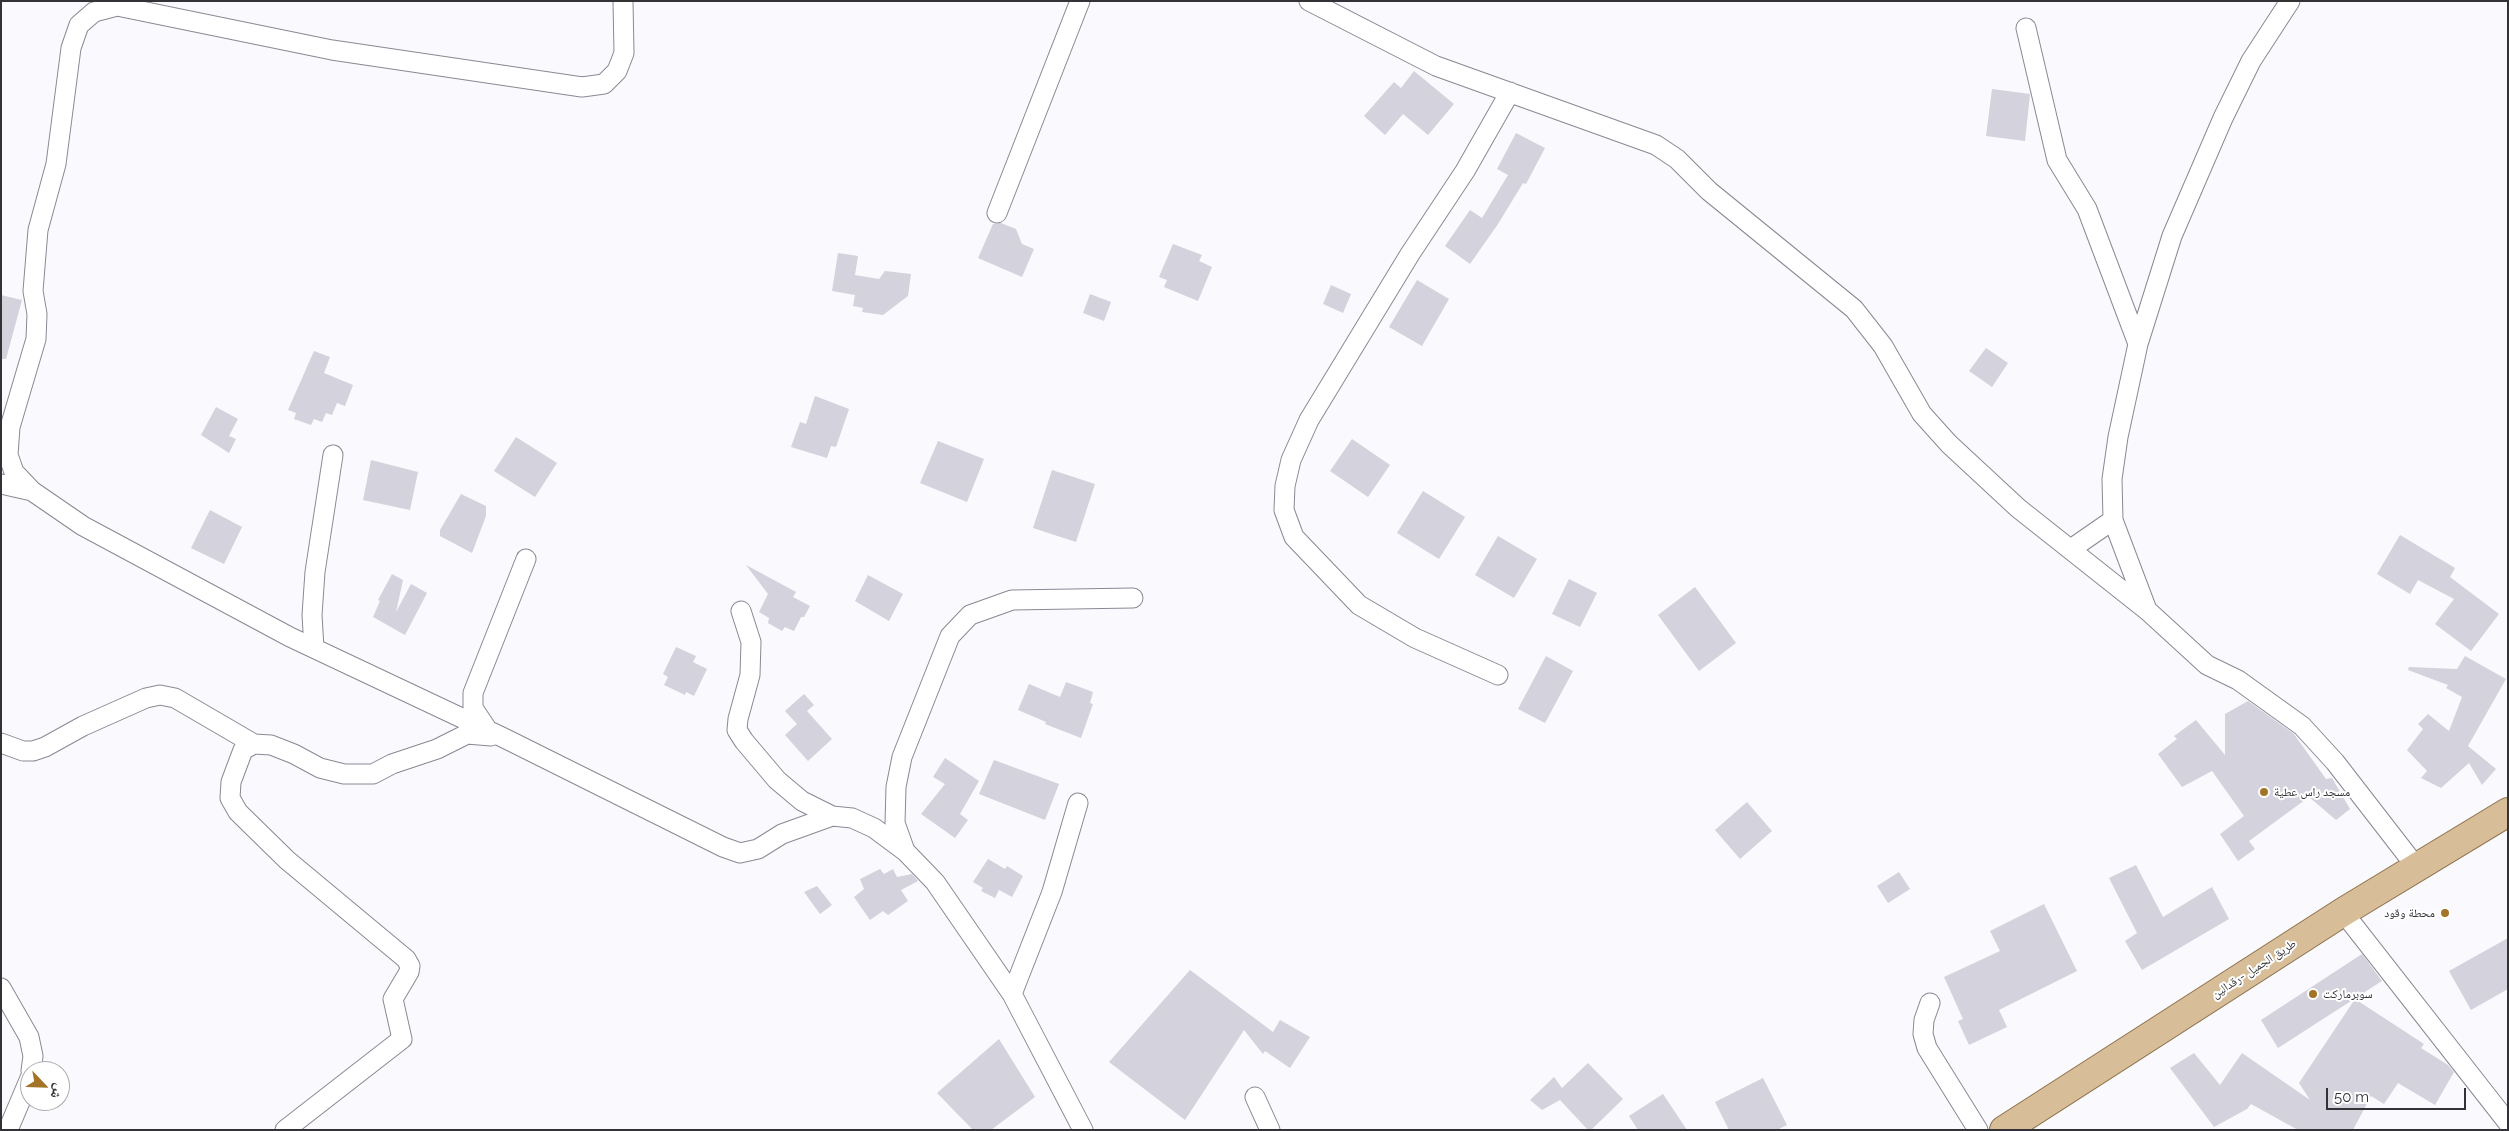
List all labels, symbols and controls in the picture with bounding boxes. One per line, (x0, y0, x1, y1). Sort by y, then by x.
place label: مسجد راس عطية (2274, 785, 2350, 799)
marker: مسجد راس عطية (2258, 786, 2270, 798)
place label: محطة وقود (2384, 906, 2435, 920)
marker: محطة وقود (2439, 907, 2451, 919)
street label: طريق الجميل -رقدالين (2209, 936, 2299, 1002)
place label: سوبرماركت (2323, 987, 2373, 1001)
marker: سوبرماركت (2307, 988, 2319, 1000)
north arrow (20, 1061, 70, 1111)
scale bar (2329, 1078, 2469, 1110)
text: ش (47, 1082, 68, 1102)
text: 50 m (2334, 1088, 2369, 1106)

